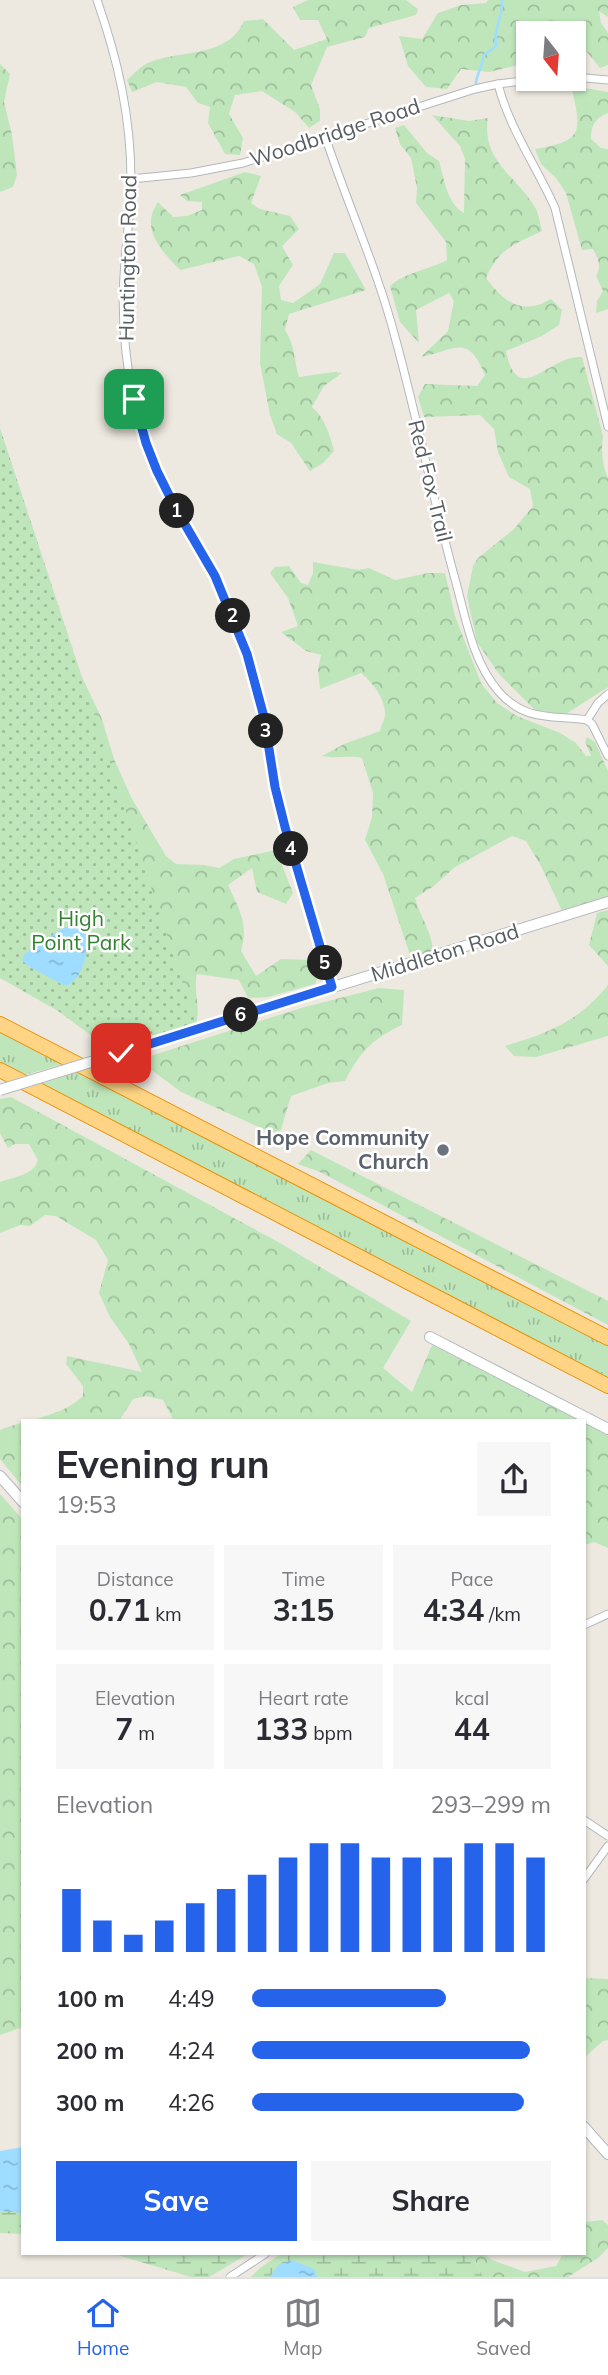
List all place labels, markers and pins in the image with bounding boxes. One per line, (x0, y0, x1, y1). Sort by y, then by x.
pin (104, 369, 164, 429)
pin: 1 (160, 494, 194, 528)
pin: 2 (216, 598, 250, 634)
pin: 3 (248, 714, 284, 748)
pin: 4 (274, 832, 308, 866)
pin: 5 (308, 946, 342, 981)
pin: 6 (224, 998, 258, 1032)
pin (91, 1023, 151, 1083)
place label: Hope Community Church (256, 1124, 430, 1174)
marker: Hope Community Church (435, 1142, 451, 1158)

